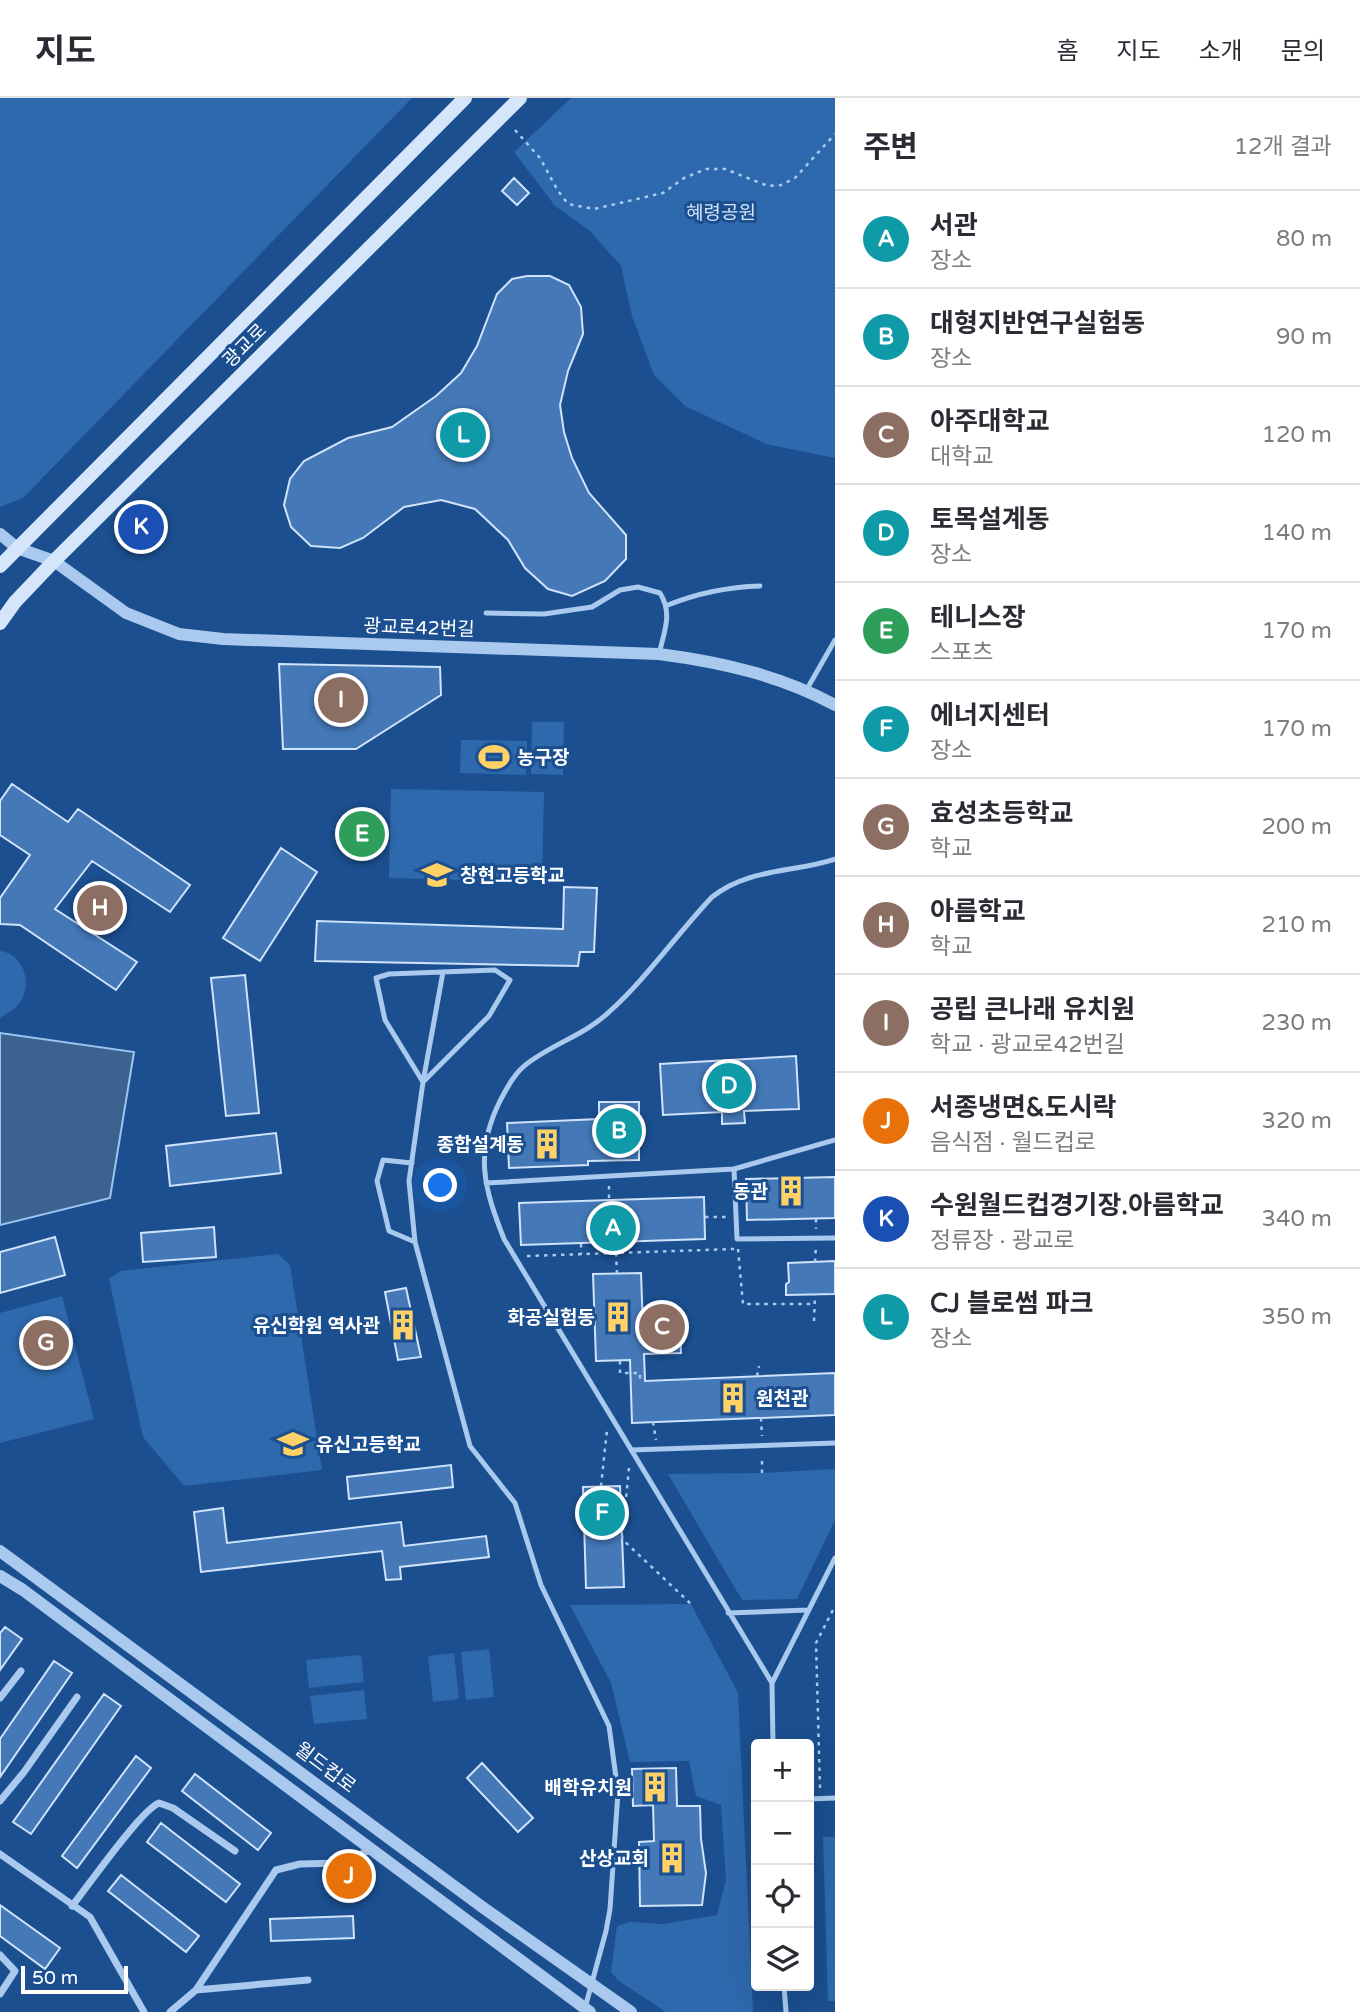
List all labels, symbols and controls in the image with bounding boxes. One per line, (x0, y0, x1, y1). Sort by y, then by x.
text: 지도 (35, 32, 96, 71)
text: 홈 (1056, 37, 1078, 66)
text: 지도 (1116, 37, 1161, 66)
text: 소개 (1199, 37, 1243, 66)
text: 문의 (1281, 37, 1325, 66)
text: 주변 (863, 129, 918, 166)
text: 12개 결과 (1234, 133, 1332, 161)
park label: 혜령공원 (686, 202, 756, 224)
text: 서관 (930, 210, 978, 241)
text: A (877, 225, 895, 253)
text: 80 m (1276, 225, 1332, 253)
text: 장소 (930, 247, 972, 275)
text: 대형지반연구실험동 (930, 308, 1145, 339)
street label: 광교로 (218, 319, 271, 372)
text: B (878, 323, 894, 351)
text: 90 m (1276, 323, 1332, 351)
text: 장소 (930, 345, 972, 373)
text: 아주대학교 (930, 406, 1050, 437)
pin: L (440, 409, 486, 461)
text: C (878, 421, 894, 449)
text: 120 m (1262, 421, 1332, 449)
text: 대학교 (930, 443, 993, 471)
pin: K (118, 501, 164, 553)
text: 토목설계동 (930, 504, 1050, 535)
text: D (877, 519, 895, 547)
text: 140 m (1262, 519, 1332, 547)
text: 장소 (930, 541, 972, 569)
text: 테니스장 (930, 602, 1026, 633)
street label: 광교로42번길 (363, 615, 475, 641)
text: E (879, 617, 893, 645)
text: 170 m (1262, 617, 1332, 645)
text: 스포츠 (930, 639, 993, 667)
pin: I (318, 674, 364, 726)
text: 에너지센터 (930, 700, 1050, 731)
text: F (879, 715, 893, 743)
text: 170 m (1262, 715, 1332, 743)
text: 장소 (930, 737, 972, 765)
sports icon: 농구장 (477, 740, 511, 774)
place label: 농구장 (517, 747, 569, 769)
text: 효성초등학교 (930, 798, 1074, 829)
pin: E (339, 808, 385, 860)
text: G (877, 813, 895, 841)
text: 200 m (1262, 813, 1332, 841)
text: 학교 (930, 835, 972, 863)
school or university icon: 창현고등학교 (420, 858, 454, 892)
place label: 창현고등학교 (460, 865, 565, 887)
pin: H (77, 882, 123, 934)
text: 아름학교 (930, 896, 1026, 927)
text: H (877, 911, 895, 939)
text: 210 m (1262, 911, 1332, 939)
text: 학교 (930, 933, 972, 961)
text: 공립 큰나래 유치원 (930, 994, 1135, 1025)
text: I (883, 1009, 889, 1037)
text: 230 m (1262, 1009, 1332, 1037)
text: 학교 · 광교로42번길 (930, 1031, 1125, 1059)
pin: D (706, 1060, 752, 1112)
text: 서종냉면&도시락 (930, 1092, 1116, 1123)
pin: B (596, 1105, 642, 1157)
text: J (881, 1107, 891, 1135)
text: 320 m (1262, 1107, 1332, 1135)
building icon: 종합설계동 (530, 1127, 564, 1161)
text: 음식점 · 월드컵로 (930, 1129, 1096, 1157)
place label: 종합설계동 (437, 1134, 524, 1156)
your location (423, 1168, 457, 1202)
building icon: 동관 (774, 1174, 808, 1208)
place label: 동관 (733, 1181, 769, 1203)
text: 수원월드컵경기장.아름학교 (930, 1190, 1224, 1221)
pin: A (590, 1202, 636, 1254)
text: K (878, 1205, 894, 1233)
text: 340 m (1262, 1205, 1332, 1233)
text: 정류장 · 광교로 (930, 1227, 1075, 1255)
text: CJ 블로썸 파크 (930, 1288, 1093, 1319)
building icon: 화공실험동 (601, 1300, 635, 1334)
pin: C (639, 1301, 685, 1353)
text: L (879, 1303, 893, 1331)
text: 350 m (1262, 1303, 1332, 1331)
place label: 화공실험동 (508, 1307, 595, 1329)
building icon: 유신학원 역사관 (386, 1308, 420, 1342)
place label: 유신학원 역사관 (253, 1315, 381, 1337)
pin: G (23, 1317, 69, 1369)
text: 장소 (930, 1325, 972, 1353)
building icon: 원천관 (716, 1381, 750, 1415)
place label: 원천관 (756, 1388, 809, 1410)
school or university icon: 유신고등학교 (276, 1427, 310, 1461)
place label: 유신고등학교 (316, 1434, 421, 1456)
pin: F (579, 1487, 625, 1539)
street label: 월드컵로 (291, 1738, 360, 1798)
map controls (751, 1739, 814, 1991)
button: + (751, 1739, 814, 1802)
building icon: 배학유치원 (638, 1770, 672, 1804)
place label: 배학유치원 (545, 1777, 632, 1799)
button: − (751, 1802, 814, 1865)
building icon: 산상교회 (655, 1841, 689, 1875)
place label: 산상교회 (579, 1848, 649, 1870)
pin: J (326, 1850, 372, 1902)
button: locate (751, 1865, 814, 1928)
button: layers (751, 1928, 814, 1991)
scale bar (21, 1963, 128, 1995)
text: 50 m (32, 1967, 78, 1989)

